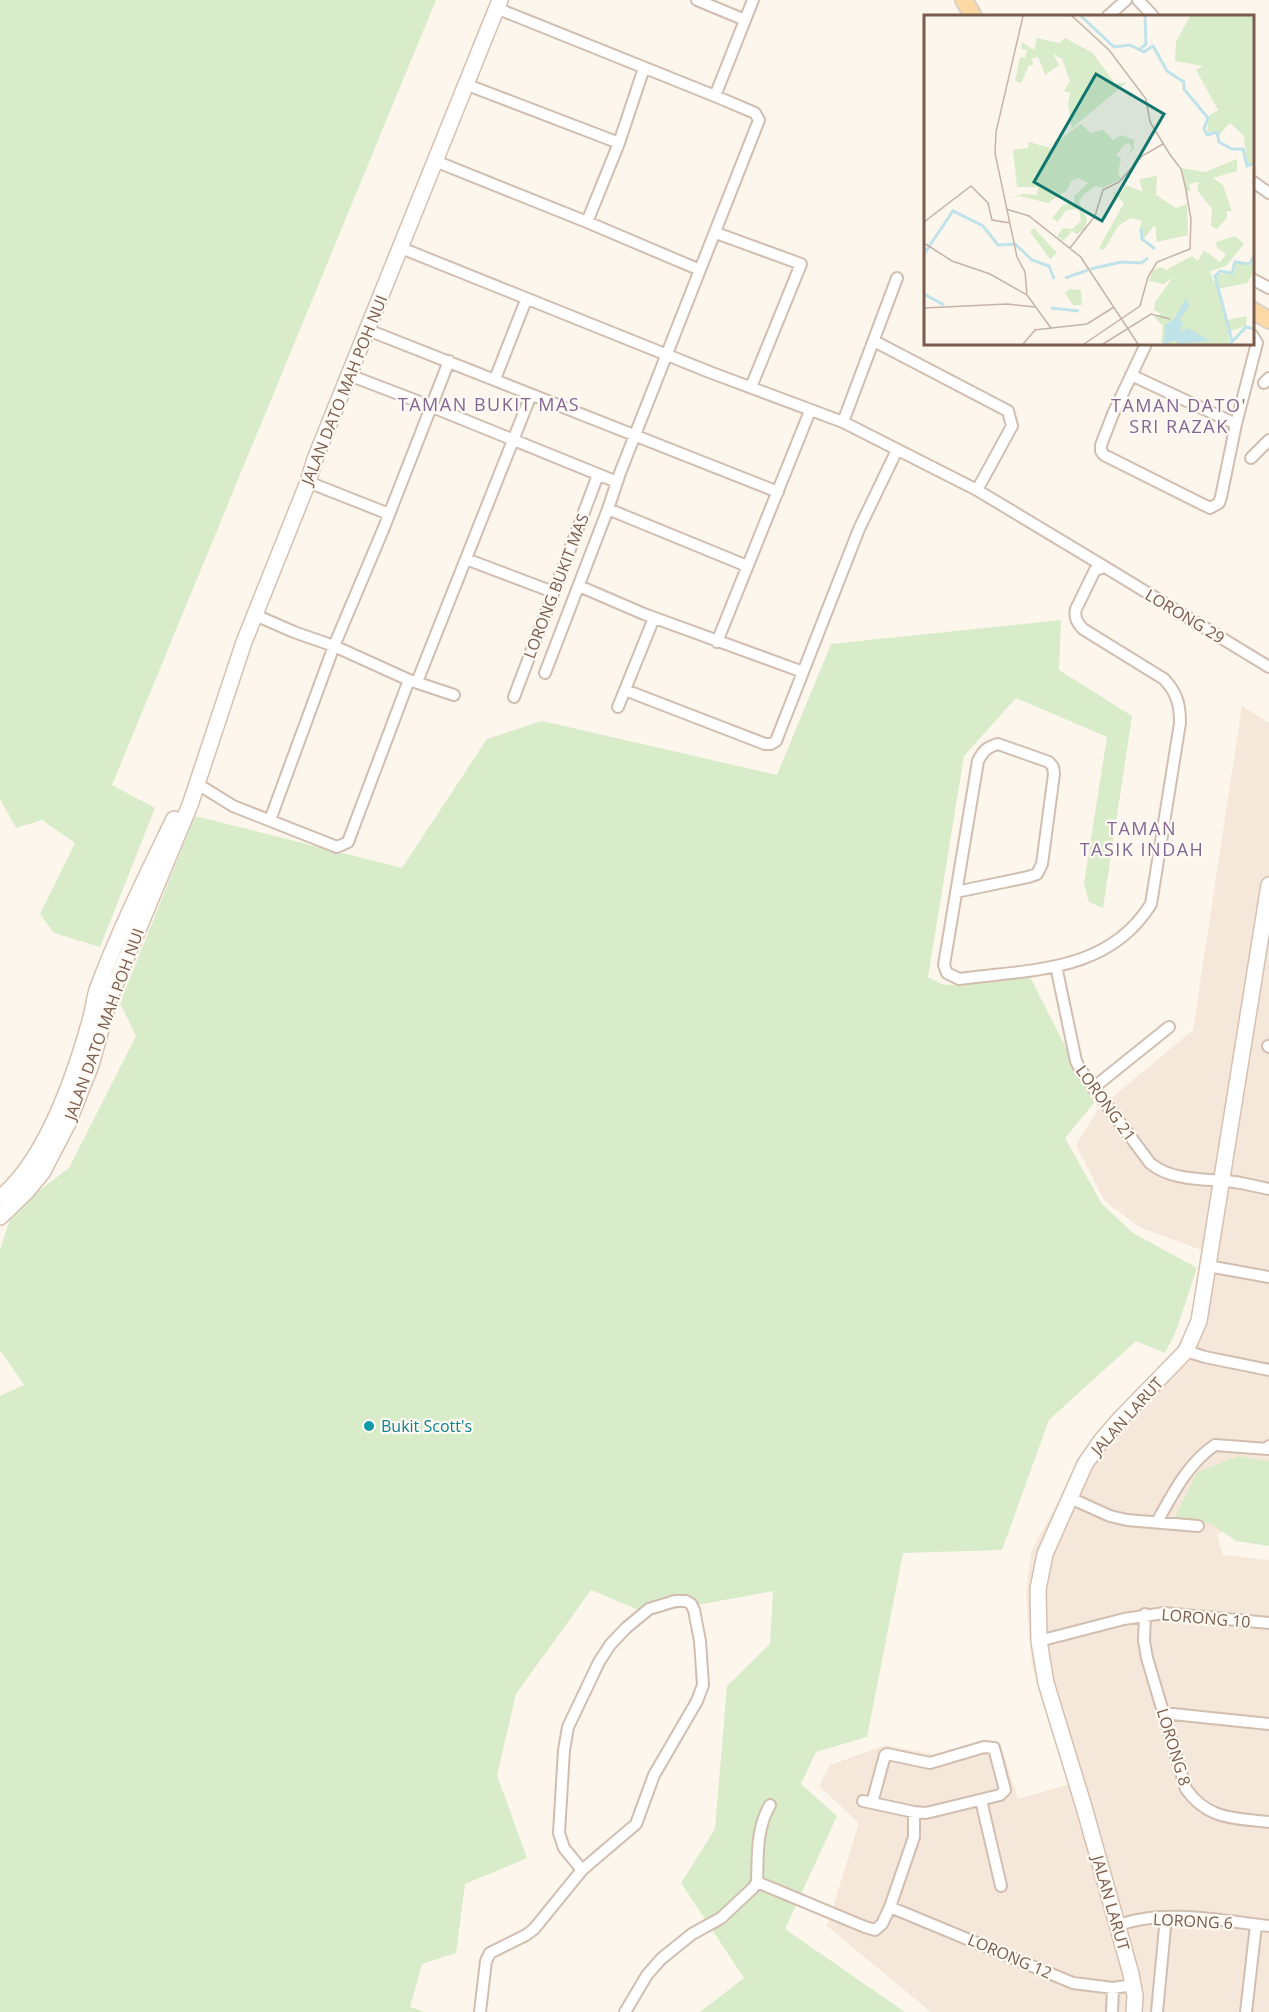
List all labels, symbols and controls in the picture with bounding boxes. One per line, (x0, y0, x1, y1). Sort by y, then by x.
inset map (924, 15, 1254, 345)
street label: JALAN DATO MAH POH NUI (295, 292, 392, 490)
district label: TAMAN BUKIT MAS (398, 392, 580, 416)
district label: TAMAN DATO' SRI RAZAK (1111, 393, 1247, 438)
street label: LORONG BUKIT MAS (518, 510, 594, 662)
street label: LORONG 29 (1141, 584, 1229, 648)
district label: TAMAN TASIK INDAH (1080, 816, 1204, 861)
street label: JALAN DATO MAH POH NUI (58, 925, 149, 1125)
street label: LORONG 21 (1071, 1060, 1141, 1146)
street label: JALAN LARUT (1085, 1372, 1168, 1461)
place label: Bukit Scott's (381, 1415, 472, 1437)
marker: Bukit Scott's (362, 1419, 376, 1433)
street label: LORONG 10 (1161, 1603, 1251, 1633)
street label: LORONG 8 (1152, 1705, 1196, 1789)
street label: JALAN LARUT (1086, 1851, 1135, 1953)
street label: LORONG 6 (1152, 1908, 1234, 1934)
street label: LORONG 12 (965, 1928, 1055, 1984)

